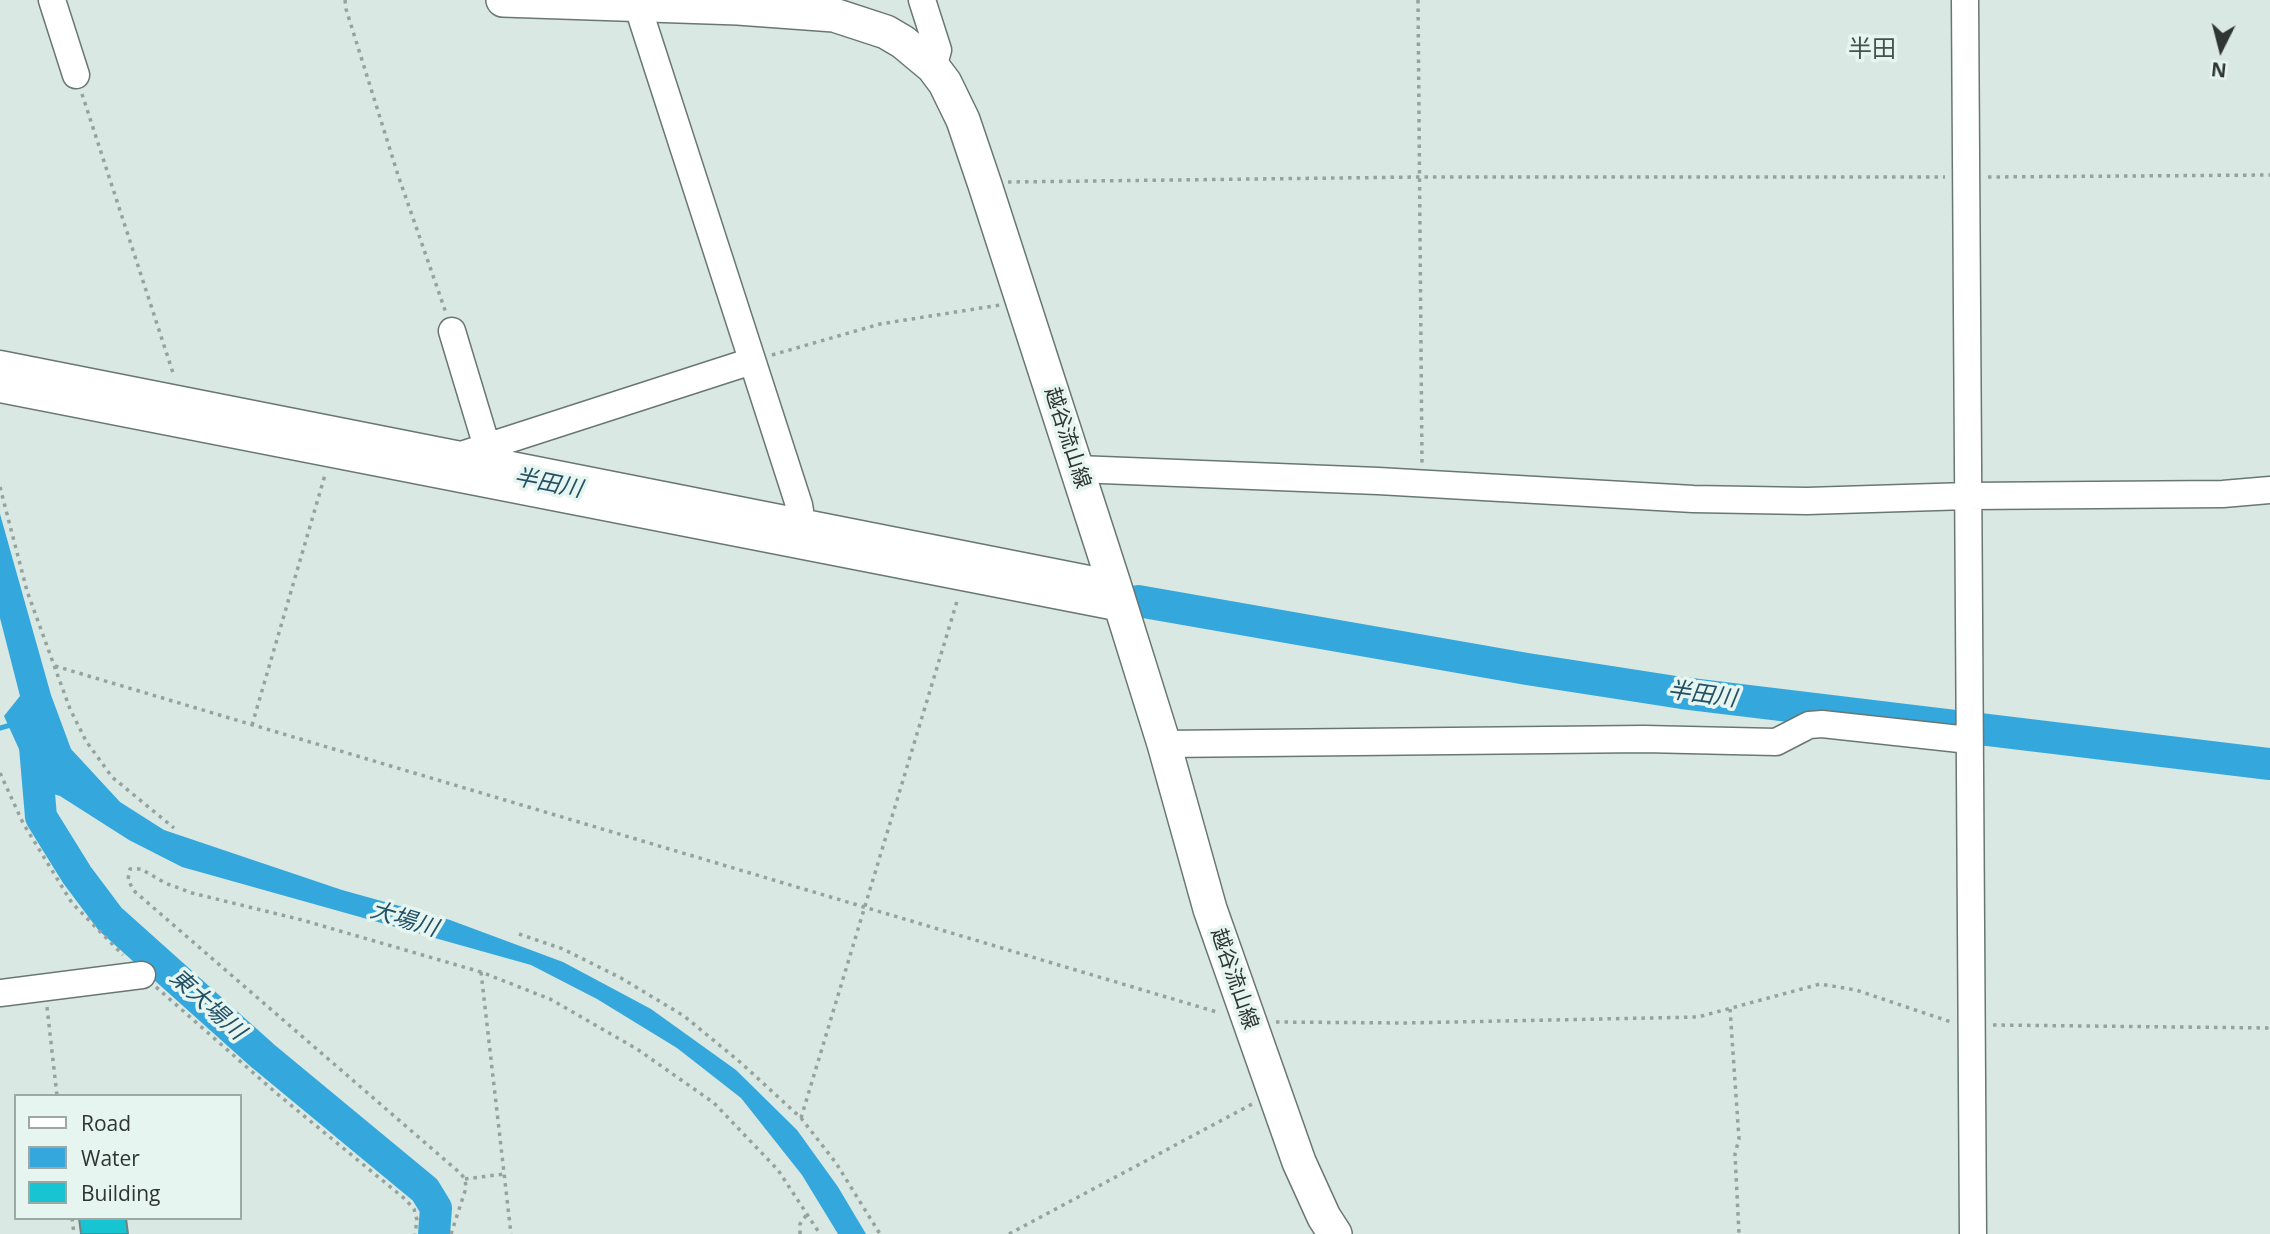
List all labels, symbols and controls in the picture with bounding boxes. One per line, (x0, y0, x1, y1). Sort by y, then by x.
north arrow (2186, 14, 2256, 84)
district label: 半田 (1848, 36, 1896, 64)
text: N (2210, 56, 2228, 84)
street label: 越谷流山線 (1039, 384, 1095, 492)
water label: 半田川 (512, 464, 584, 504)
water label: 半田川 (1666, 677, 1738, 713)
water label: 大場川 (367, 897, 441, 943)
street label: 越谷流山線 (1205, 925, 1263, 1033)
water label: 東大場川 (164, 964, 250, 1046)
legend (14, 1094, 242, 1220)
text: Road (81, 1109, 131, 1137)
text: Water (81, 1144, 140, 1172)
text: Building (81, 1179, 160, 1207)

